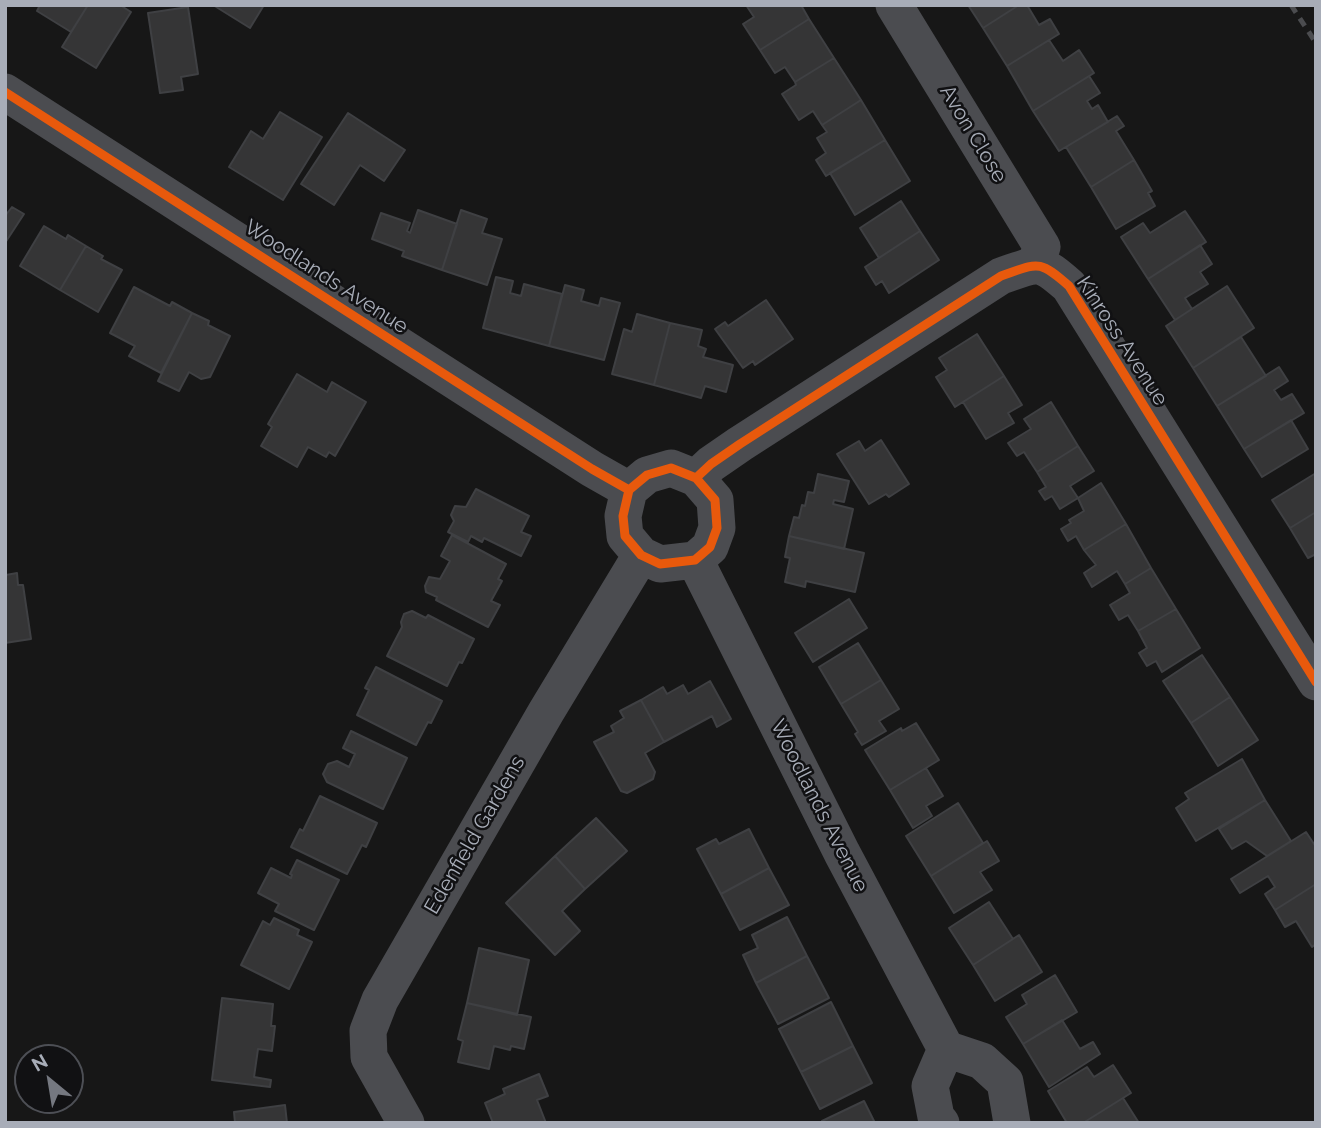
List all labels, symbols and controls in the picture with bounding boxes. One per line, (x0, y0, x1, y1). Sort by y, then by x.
street label: Avon Close (934, 81, 1012, 187)
street label: Woodlands Avenue (239, 215, 413, 339)
street label: Kinross Avenue (1071, 272, 1173, 410)
street label: Woodlands Avenue (765, 716, 873, 896)
street label: Edenfield Gardens (419, 751, 531, 919)
north arrow (14, 1044, 84, 1114)
text: N (28, 1049, 51, 1076)

